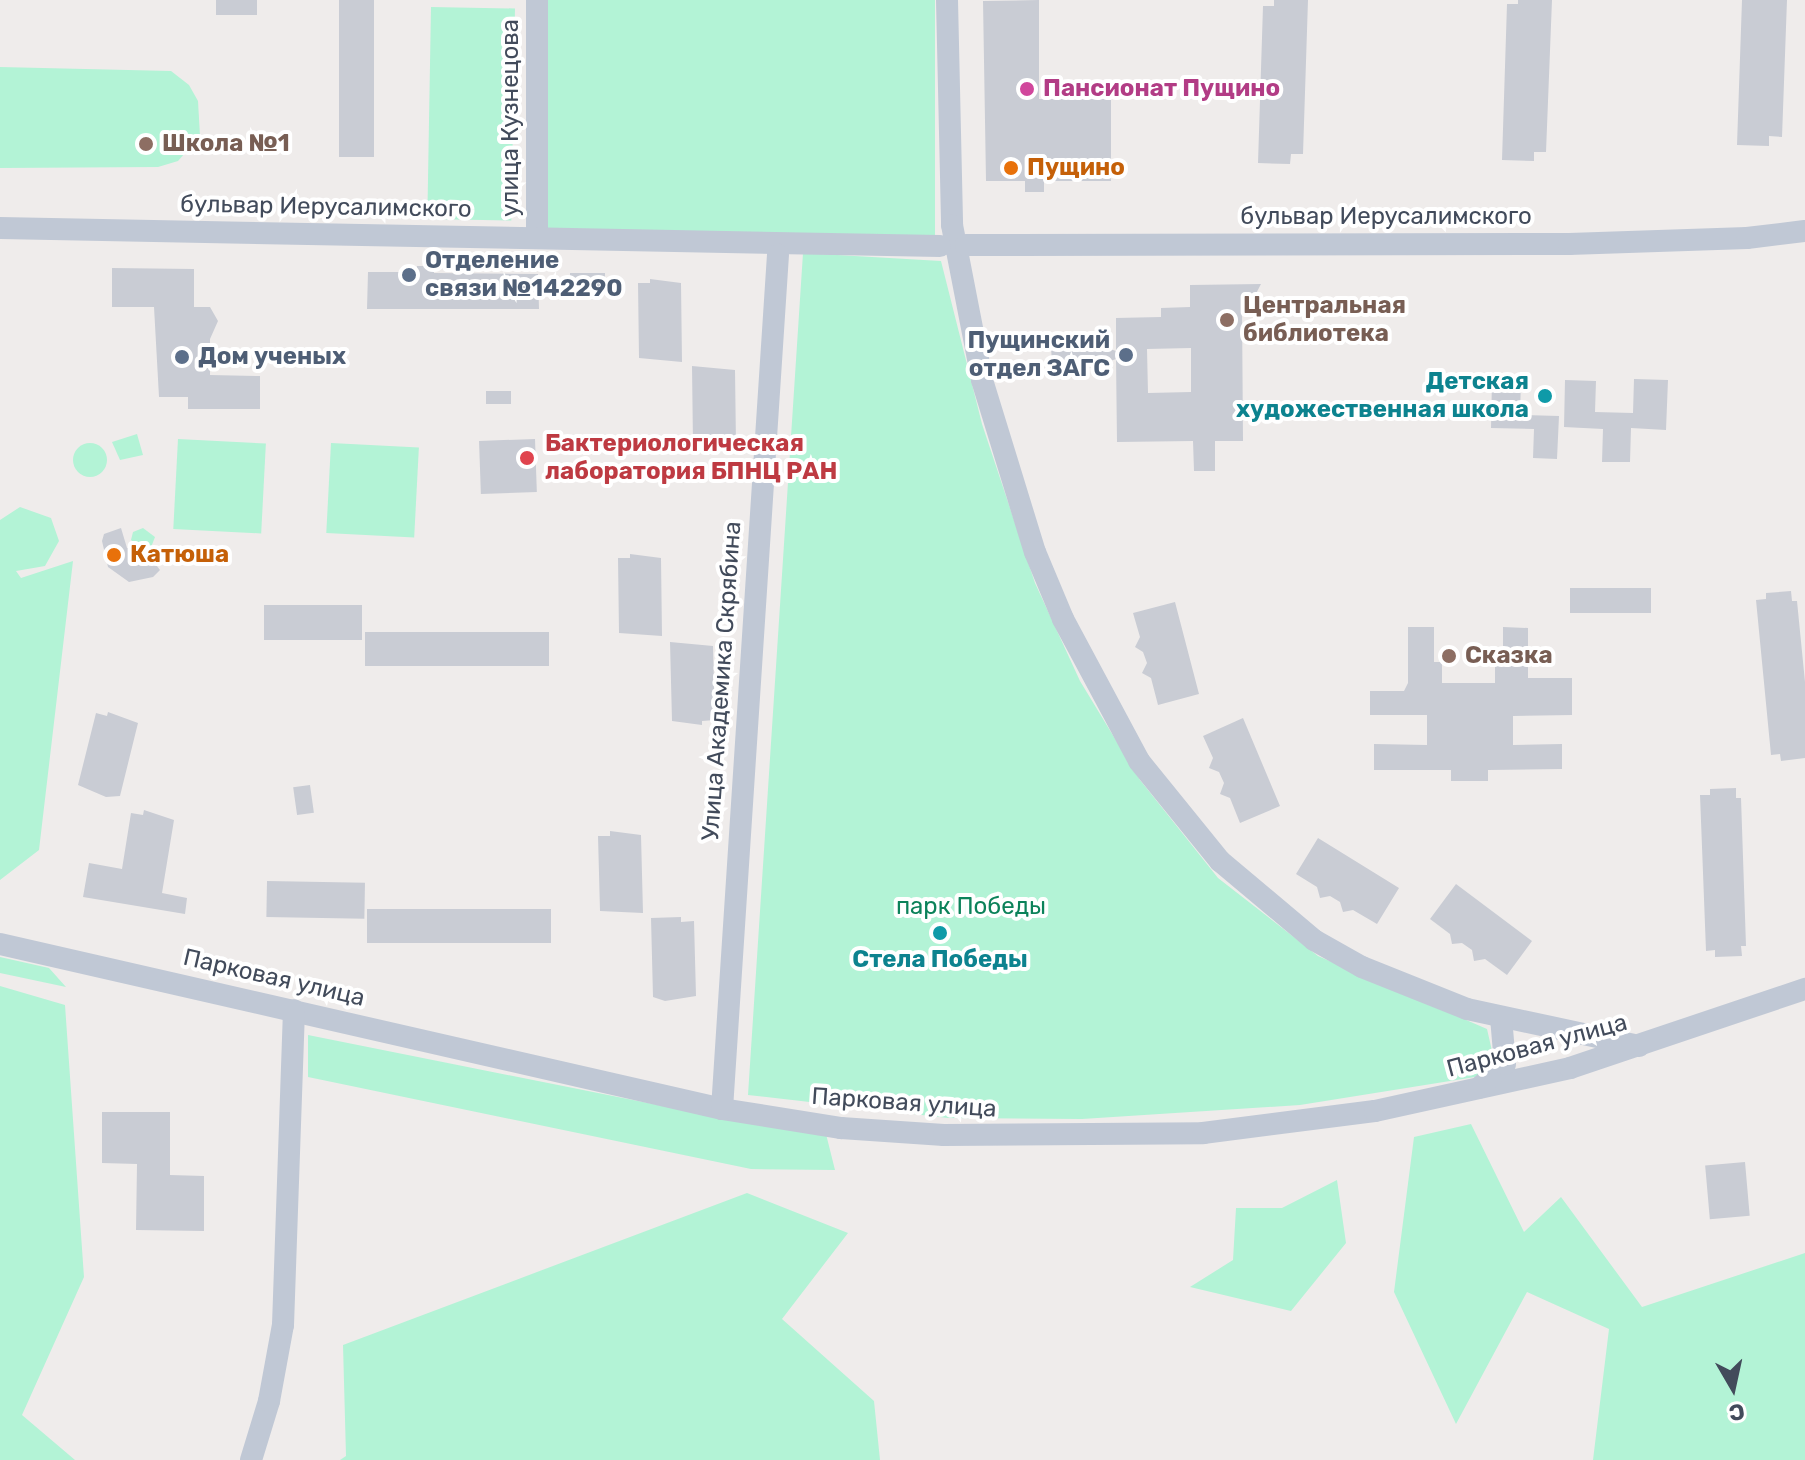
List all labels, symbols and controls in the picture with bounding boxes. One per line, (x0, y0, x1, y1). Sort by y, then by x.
street label: улица Кузнецова (497, 19, 525, 217)
place label: Пансионат Пущино (1043, 75, 1280, 103)
marker: Пансионат Пущино (1018, 80, 1036, 98)
place label: Школа №1 (162, 130, 290, 158)
marker: Школа №1 (137, 135, 155, 153)
place label: Пущино (1027, 154, 1125, 182)
marker: Пущино (1002, 159, 1020, 177)
street label: бульвар Иерусалимского (180, 190, 472, 224)
street label: бульвар Иерусалимского (1240, 203, 1532, 231)
place label: Отделение связи №142290 (425, 247, 623, 303)
marker: Отделение связи №142290 (400, 266, 418, 284)
place label: Центральная библиотека (1243, 292, 1406, 348)
marker: Центральная библиотека (1218, 311, 1236, 329)
place label: Пущинский отдел ЗАГС (967, 327, 1110, 383)
place label: Дом ученых (198, 343, 346, 371)
marker: Пущинский отдел ЗАГС (1117, 346, 1135, 364)
marker: Дом ученых (173, 348, 191, 366)
place label: Детская художественная школа (1236, 368, 1529, 424)
marker: Детская художественная школа (1536, 387, 1554, 405)
place label: Бактериологическая лаборатория БПНЦ РАН (545, 430, 837, 486)
marker: Бактериологическая лаборатория БПНЦ РАН (516, 447, 538, 469)
street label: Улица Академика Скрябина (696, 520, 748, 842)
place label: Катюша (130, 541, 229, 569)
marker: Катюша (105, 546, 123, 564)
place label: Сказка (1465, 642, 1553, 670)
marker: Сказка (1440, 647, 1458, 665)
park label: парк Победы (896, 893, 1046, 921)
marker: Стела Победы (931, 924, 949, 942)
street label: Парковая улица (180, 943, 368, 1013)
place label: Стела Победы (852, 946, 1028, 974)
street label: Парковая улица (1444, 1008, 1630, 1084)
street label: Парковая улица (810, 1082, 998, 1124)
north arrow (1693, 1348, 1773, 1428)
text: С (1727, 1398, 1747, 1427)

